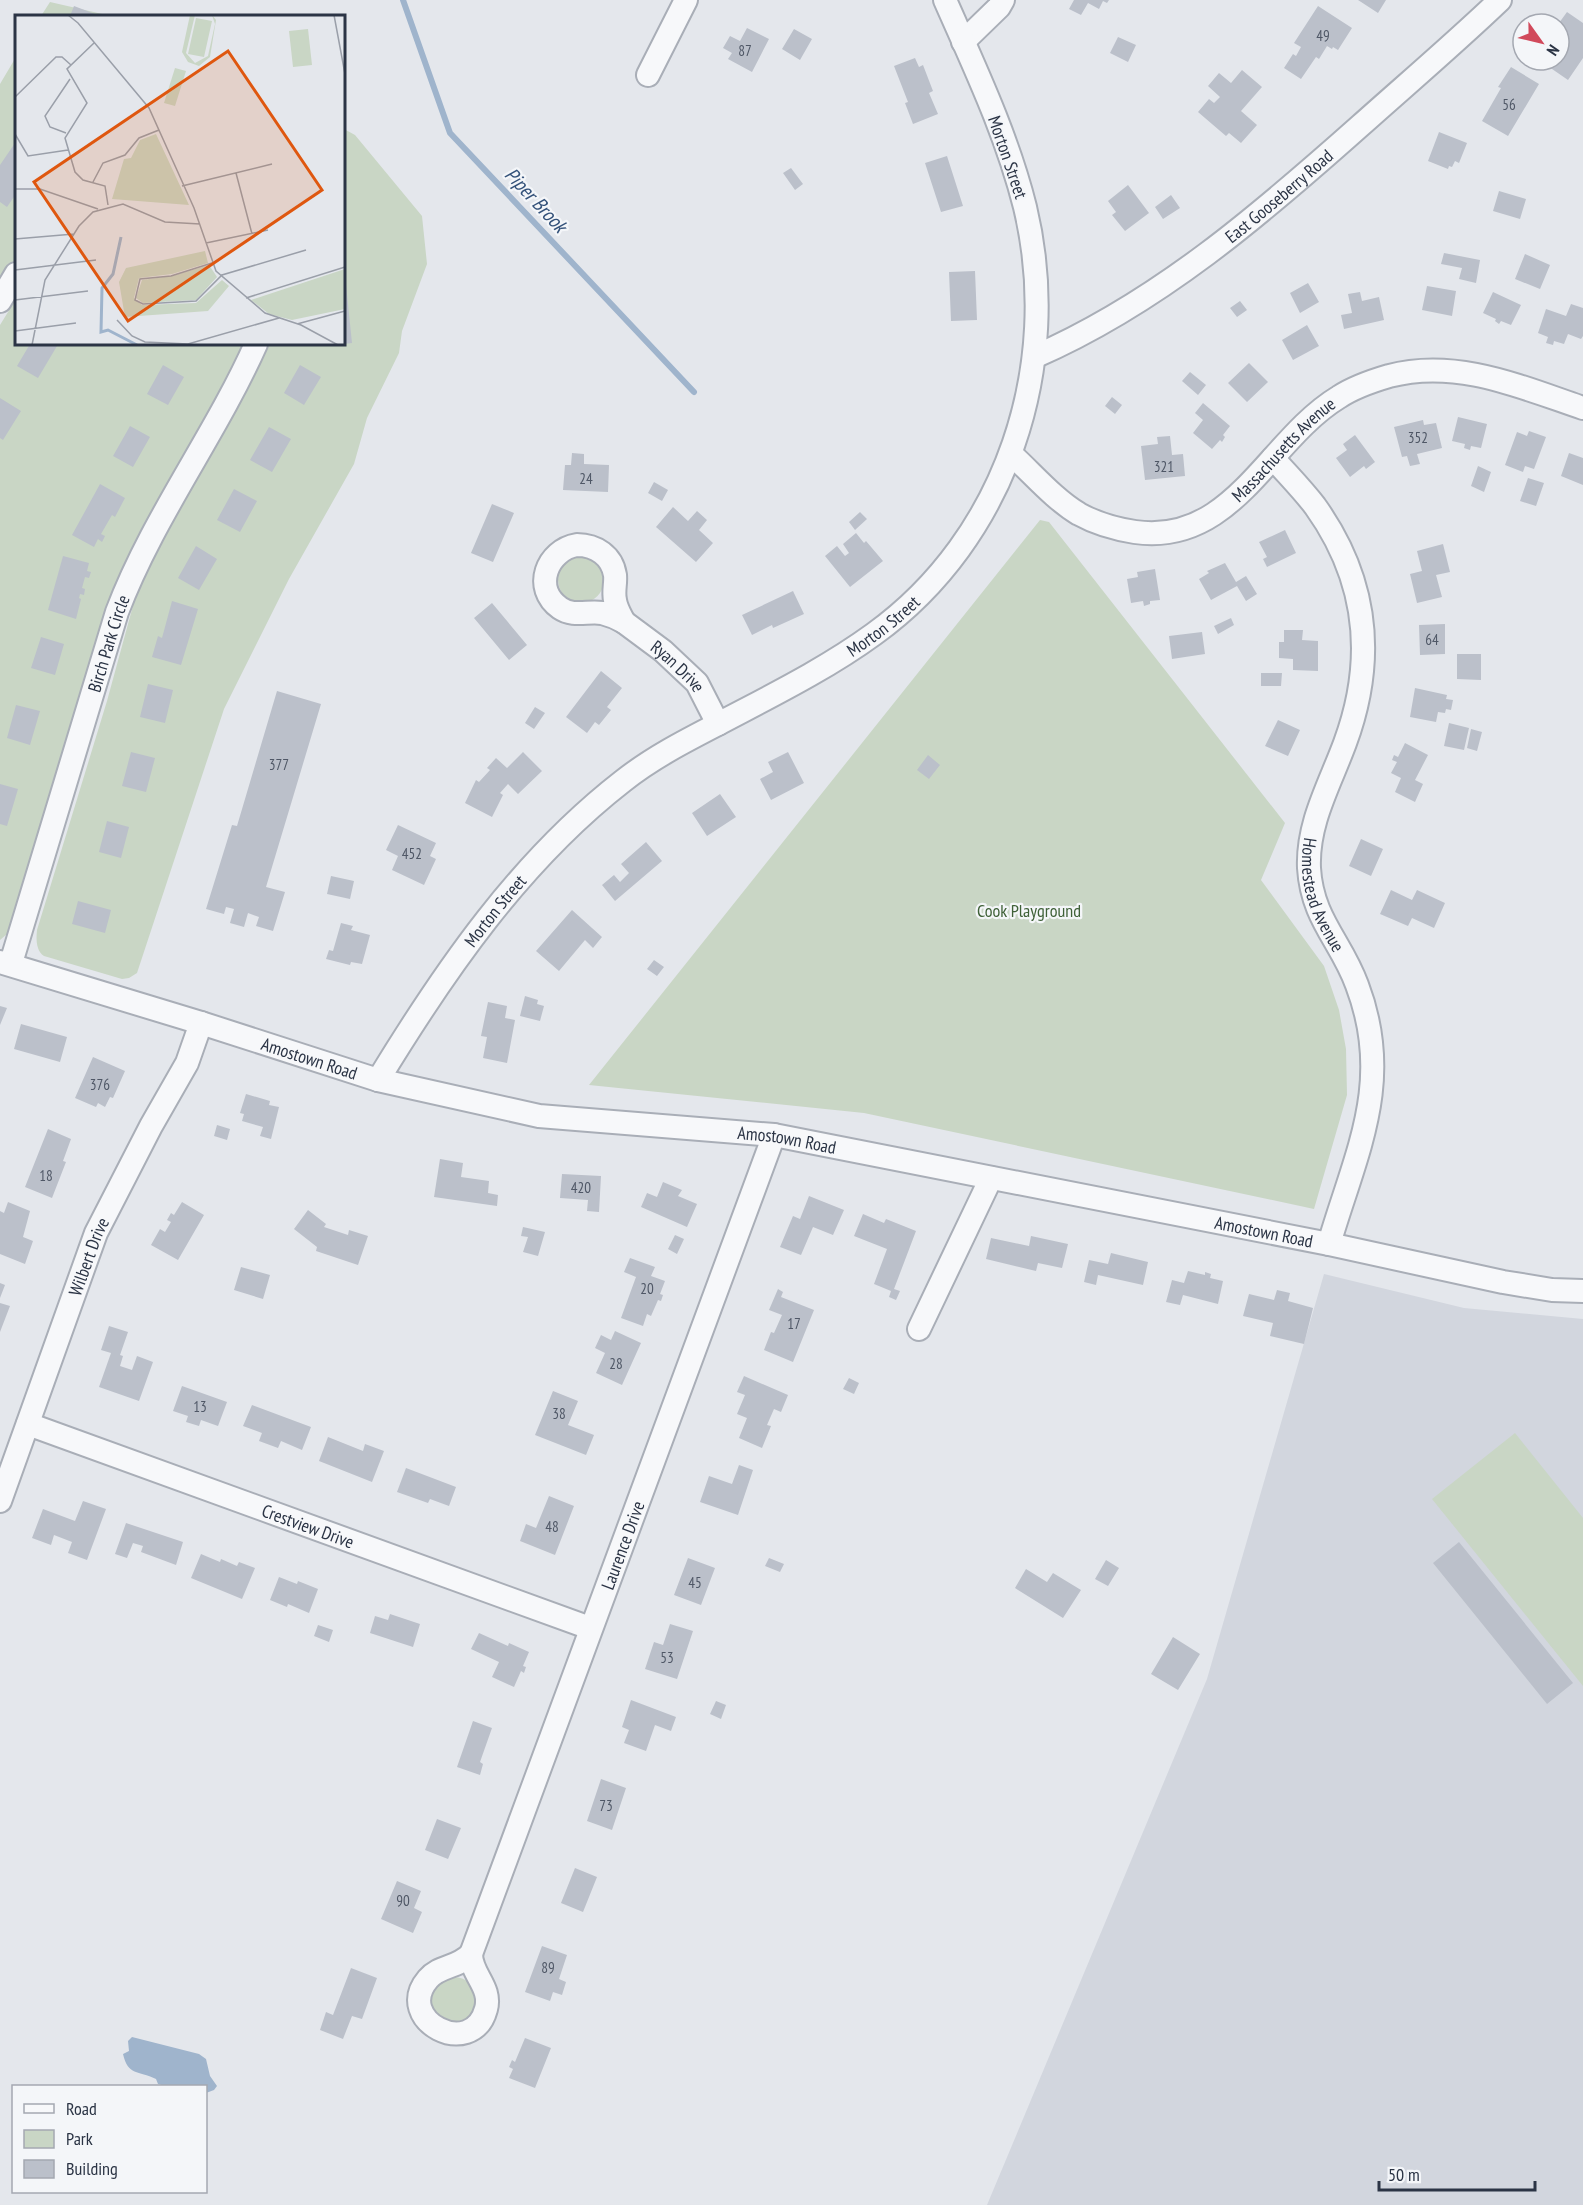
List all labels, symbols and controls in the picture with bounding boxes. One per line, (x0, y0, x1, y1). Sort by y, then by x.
north arrow (1511, 12, 1571, 72)
inset map (15, 15, 345, 345)
house number: 49 (1316, 26, 1330, 45)
house number: 87 (738, 41, 752, 60)
text: N (1543, 41, 1564, 60)
house number: 56 (1502, 95, 1516, 114)
street label: Morton Street (983, 113, 1033, 202)
street label: East Gooseberry Road (1220, 144, 1337, 248)
water label: Piper Brook (499, 162, 574, 240)
street label: Massachusetts Avenue (1226, 392, 1339, 507)
house number: 352 (1408, 428, 1428, 447)
house number: 321 (1154, 457, 1174, 476)
house number: 24 (579, 469, 593, 488)
street label: Morton Street (842, 590, 924, 661)
street label: Birch Park Circle (82, 591, 134, 695)
house number: 64 (1425, 630, 1439, 649)
street label: Ryan Drive (647, 635, 711, 695)
house number: 377 (269, 755, 289, 774)
street label: Homestead Avenue (1297, 836, 1350, 956)
house number: 452 (402, 844, 422, 863)
street label: Morton Street (459, 869, 531, 951)
park label: Cook Playground (977, 899, 1081, 922)
street label: Amostown Road (259, 1032, 360, 1084)
house number: 376 (90, 1075, 110, 1094)
street label: Amostown Road (737, 1121, 838, 1158)
house number: 18 (39, 1166, 53, 1185)
house number: 420 (571, 1178, 591, 1197)
street label: Amostown Road (1213, 1210, 1315, 1252)
street label: Wilbert Drive (63, 1213, 114, 1299)
house number: 20 (640, 1279, 654, 1298)
house number: 17 (787, 1314, 801, 1333)
house number: 28 (609, 1354, 623, 1373)
house number: 13 (193, 1397, 207, 1416)
house number: 38 (552, 1404, 566, 1423)
street label: Crestview Drive (259, 1498, 357, 1553)
street label: Laurence Drive (595, 1498, 649, 1593)
house number: 48 (545, 1517, 559, 1536)
house number: 45 (688, 1573, 702, 1592)
house number: 53 (660, 1648, 674, 1667)
house number: 73 (599, 1796, 613, 1815)
house number: 90 (396, 1891, 410, 1910)
house number: 89 (541, 1958, 555, 1977)
legend (12, 2085, 207, 2193)
text: Road (66, 2097, 97, 2120)
text: Park (66, 2127, 93, 2150)
scale bar (1379, 2154, 1535, 2192)
text: Building (66, 2157, 118, 2180)
text: 50 m (1388, 2163, 1420, 2186)

